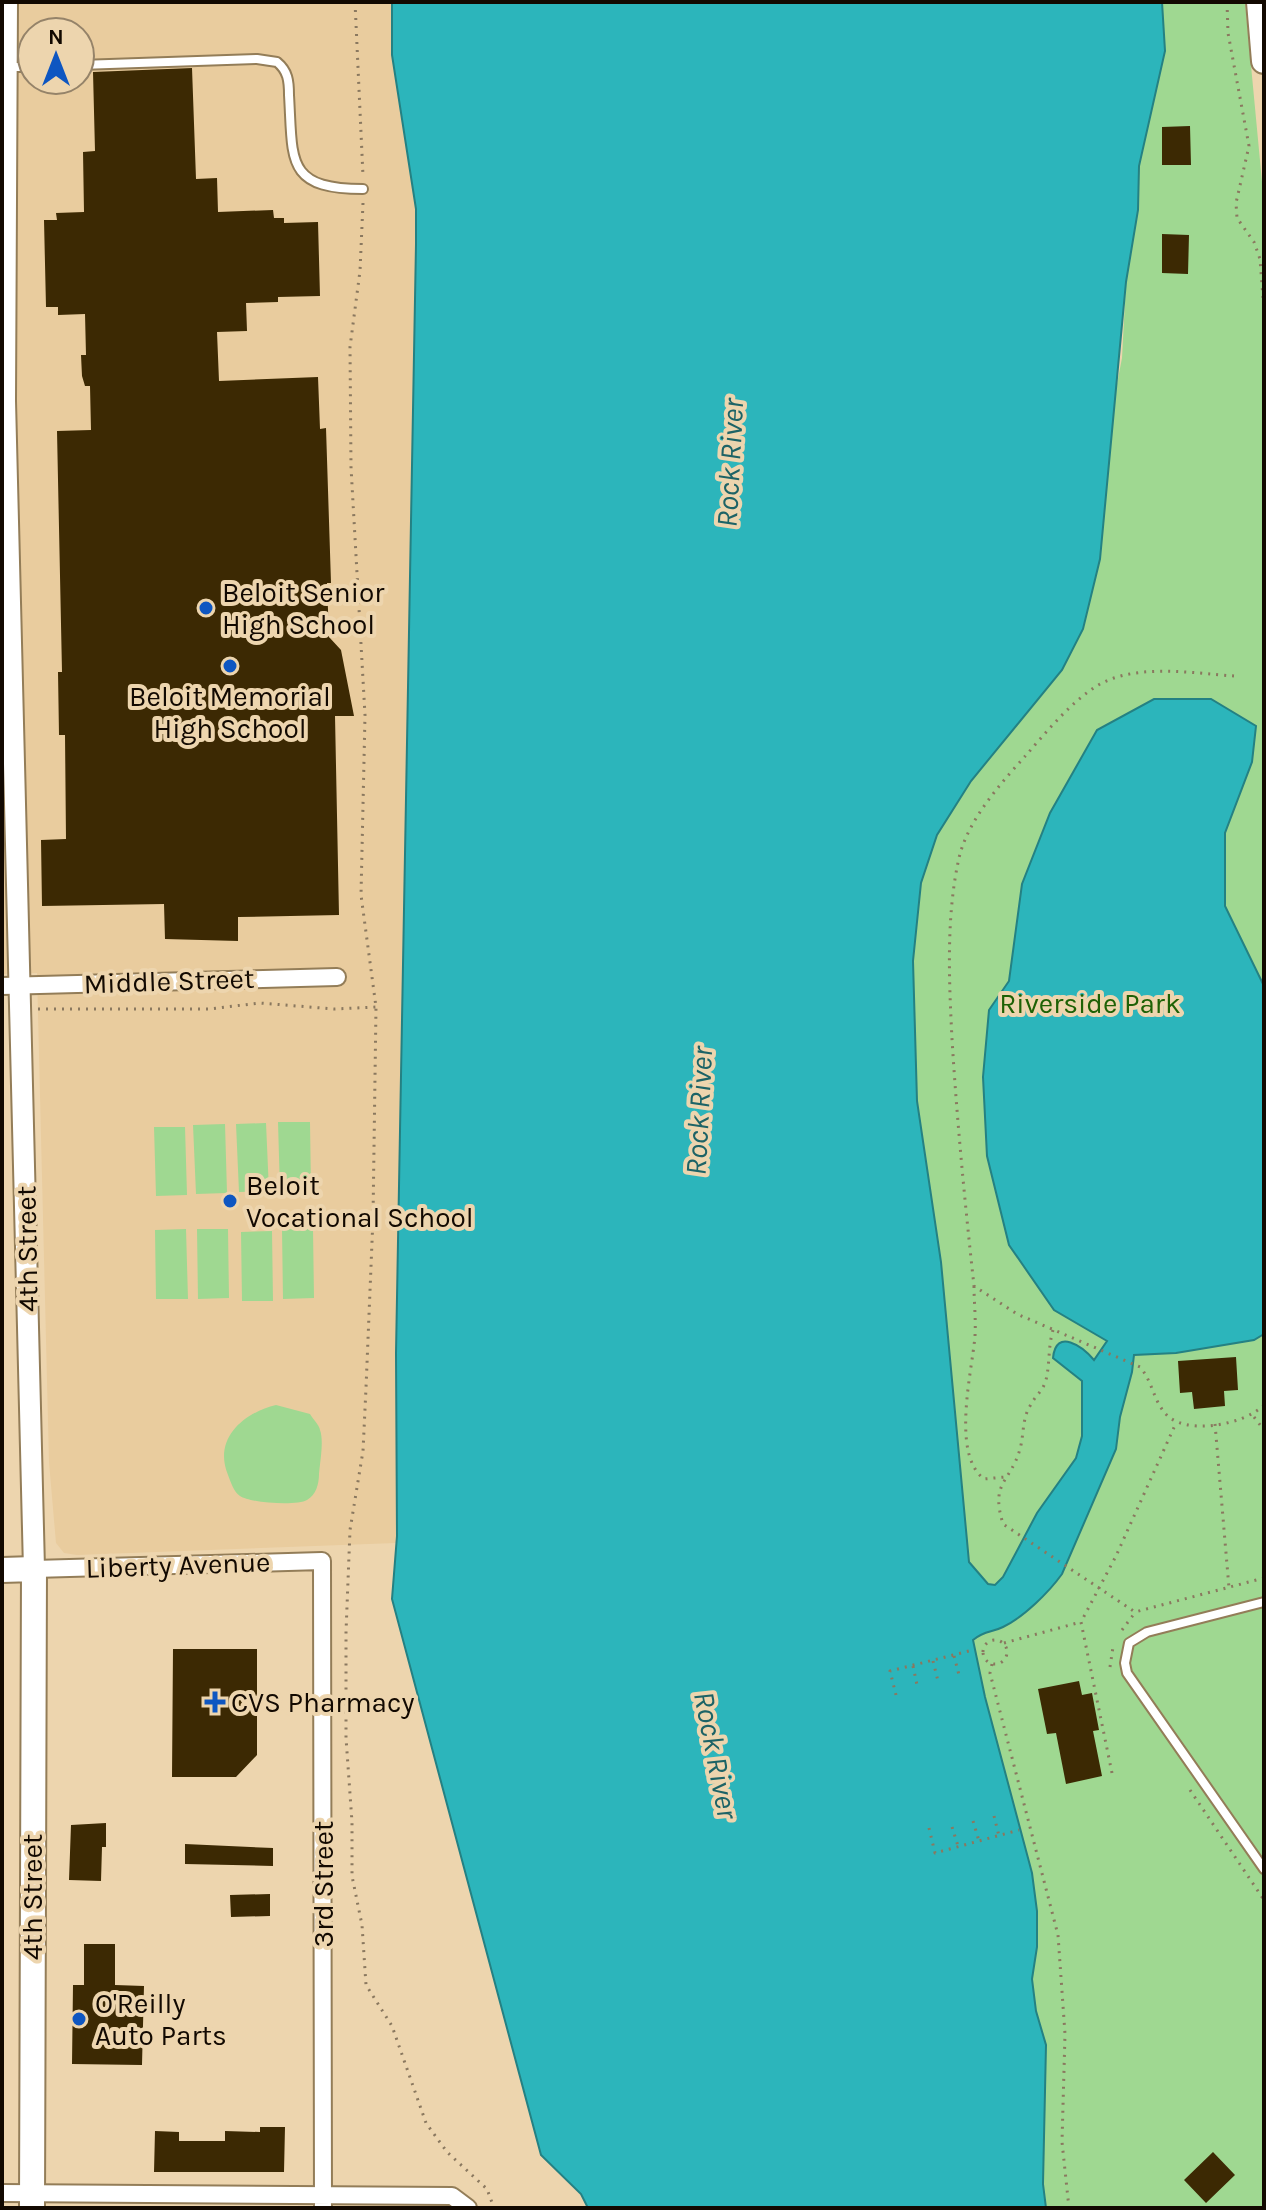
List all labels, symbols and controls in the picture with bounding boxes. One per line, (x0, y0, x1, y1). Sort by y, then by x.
north arrow (16, 16, 96, 96)
text: N (48, 24, 64, 50)
water label: Rock River (709, 396, 751, 528)
place label: Beloit Senior High School (222, 576, 385, 641)
marker: Beloit Senior High School (197, 599, 215, 617)
marker: Beloit Memorial High School (221, 657, 239, 675)
place label: Beloit Memorial High School (129, 680, 331, 745)
street label: Middle Street (83, 962, 255, 1000)
park label: Riverside Park (999, 987, 1181, 1020)
water label: Rock River (678, 1044, 720, 1176)
place label: Beloit Vocational School (246, 1169, 474, 1234)
street label: 4th Street (9, 1185, 45, 1313)
marker: Beloit Vocational School (221, 1192, 239, 1210)
street label: Liberty Avenue (85, 1545, 271, 1585)
place label: CVS Pharmacy (231, 1686, 415, 1719)
water label: Rock River (686, 1688, 746, 1824)
marker: CVS Pharmacy (206, 1693, 224, 1711)
street label: 3rd Street (307, 1821, 340, 1947)
street label: 4th Street (16, 1834, 49, 1960)
place label: O'Reilly Auto Parts (95, 1987, 227, 2052)
marker: O'Reilly Auto Parts (70, 2010, 88, 2028)

